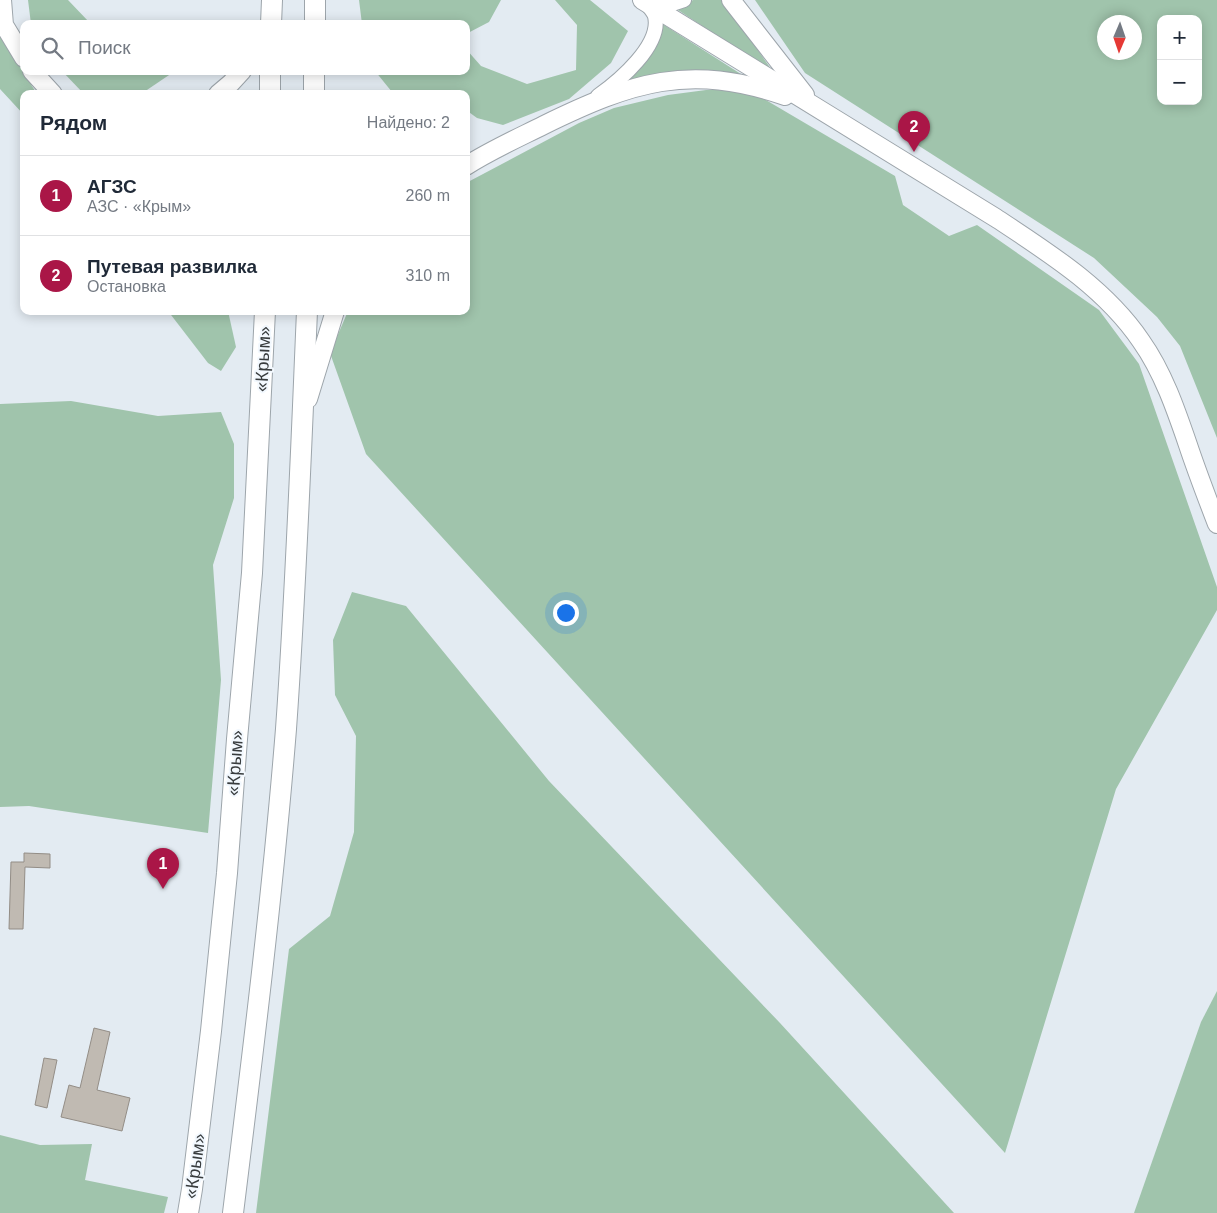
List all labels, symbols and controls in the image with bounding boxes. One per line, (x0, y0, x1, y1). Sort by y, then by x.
north arrow (1097, 15, 1142, 60)
map controls (1157, 15, 1202, 105)
button: + (1157, 15, 1202, 60)
search box (20, 20, 470, 75)
icon: search (38, 34, 66, 62)
text: Поиск (78, 37, 131, 58)
button: − (1157, 60, 1202, 105)
text: Рядом (40, 111, 107, 134)
pin: 2 (898, 111, 930, 152)
text: Найдено: 2 (367, 114, 450, 131)
text: АГЗС (87, 176, 137, 197)
text: 1 (52, 187, 60, 204)
text: 260 m (406, 187, 450, 204)
text: АЗС · «Крым» (87, 198, 191, 215)
text: Путевая развилка (87, 256, 257, 277)
text: 2 (52, 267, 60, 284)
text: 310 m (406, 267, 450, 284)
text: Остановка (87, 278, 166, 295)
street label: «Крым» (251, 326, 275, 392)
your location (553, 600, 579, 626)
street label: «Крым» (223, 729, 247, 797)
pin: 1 (147, 848, 179, 889)
street label: «Крым» (181, 1132, 209, 1200)

